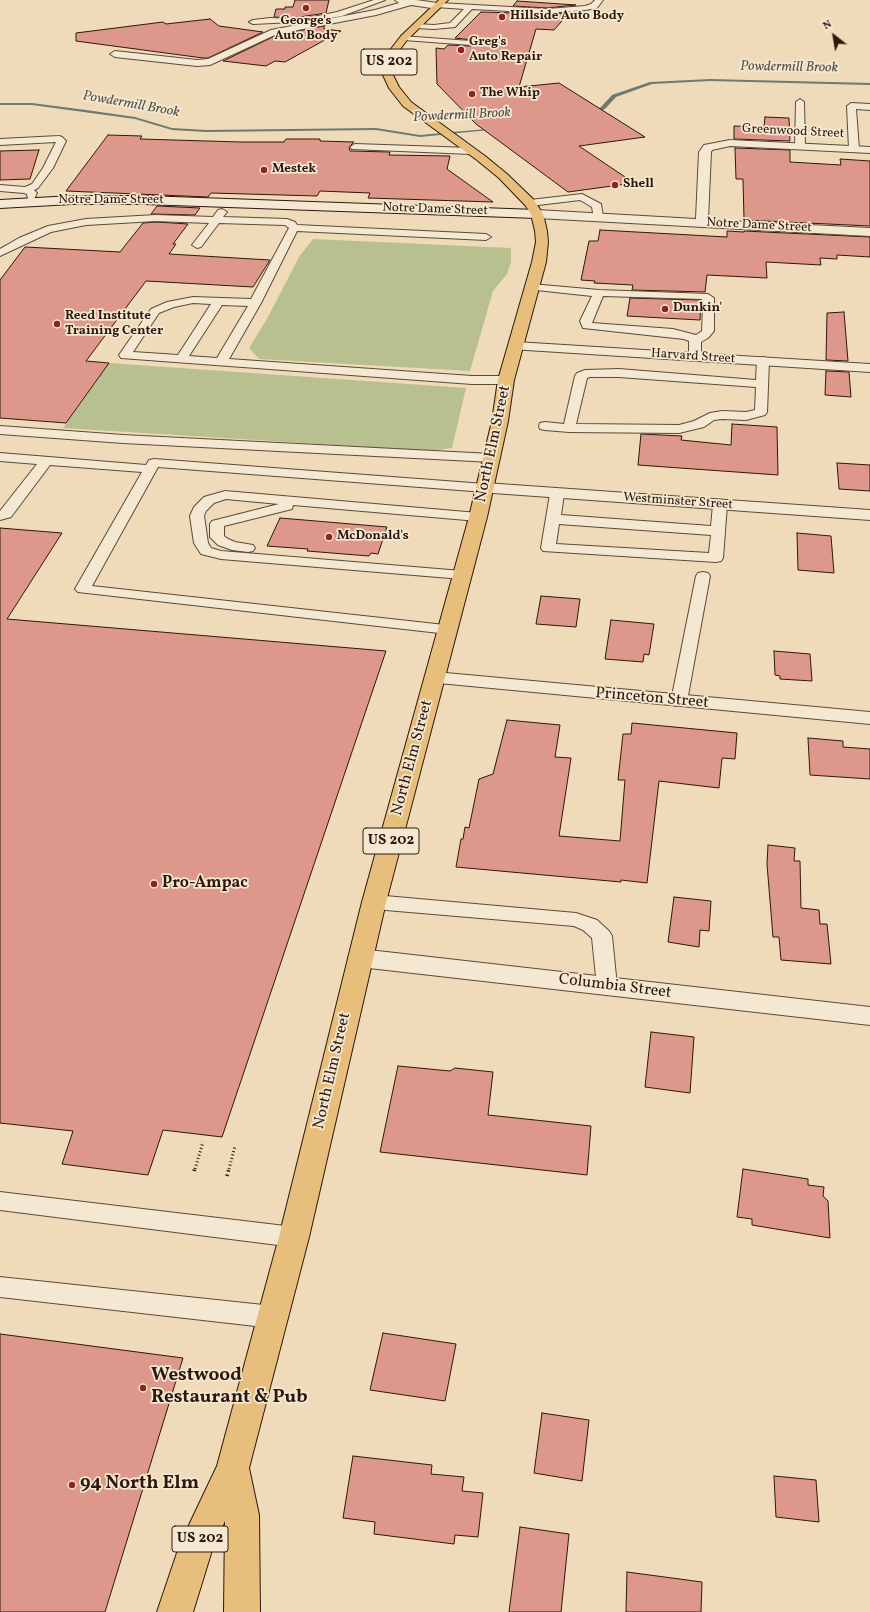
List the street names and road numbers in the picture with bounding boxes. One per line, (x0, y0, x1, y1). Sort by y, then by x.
road number: US 202 (361, 49, 417, 75)
street label: Greenwood Street (742, 122, 844, 142)
street label: Notre Dame Street (58, 193, 164, 209)
street label: Notre Dame Street (382, 200, 488, 220)
street label: Notre Dame Street (706, 215, 812, 237)
street label: Harvard Street (650, 346, 736, 368)
street label: North Elm Street (472, 384, 516, 504)
street label: Westminster Street (623, 490, 733, 514)
street label: Princeton Street (594, 684, 710, 714)
street label: North Elm Street (388, 698, 438, 818)
road number: US 202 (363, 828, 419, 854)
street label: Columbia Street (558, 971, 672, 1003)
street label: North Elm Street (310, 1011, 356, 1131)
road number: US 202 (172, 1526, 228, 1552)

